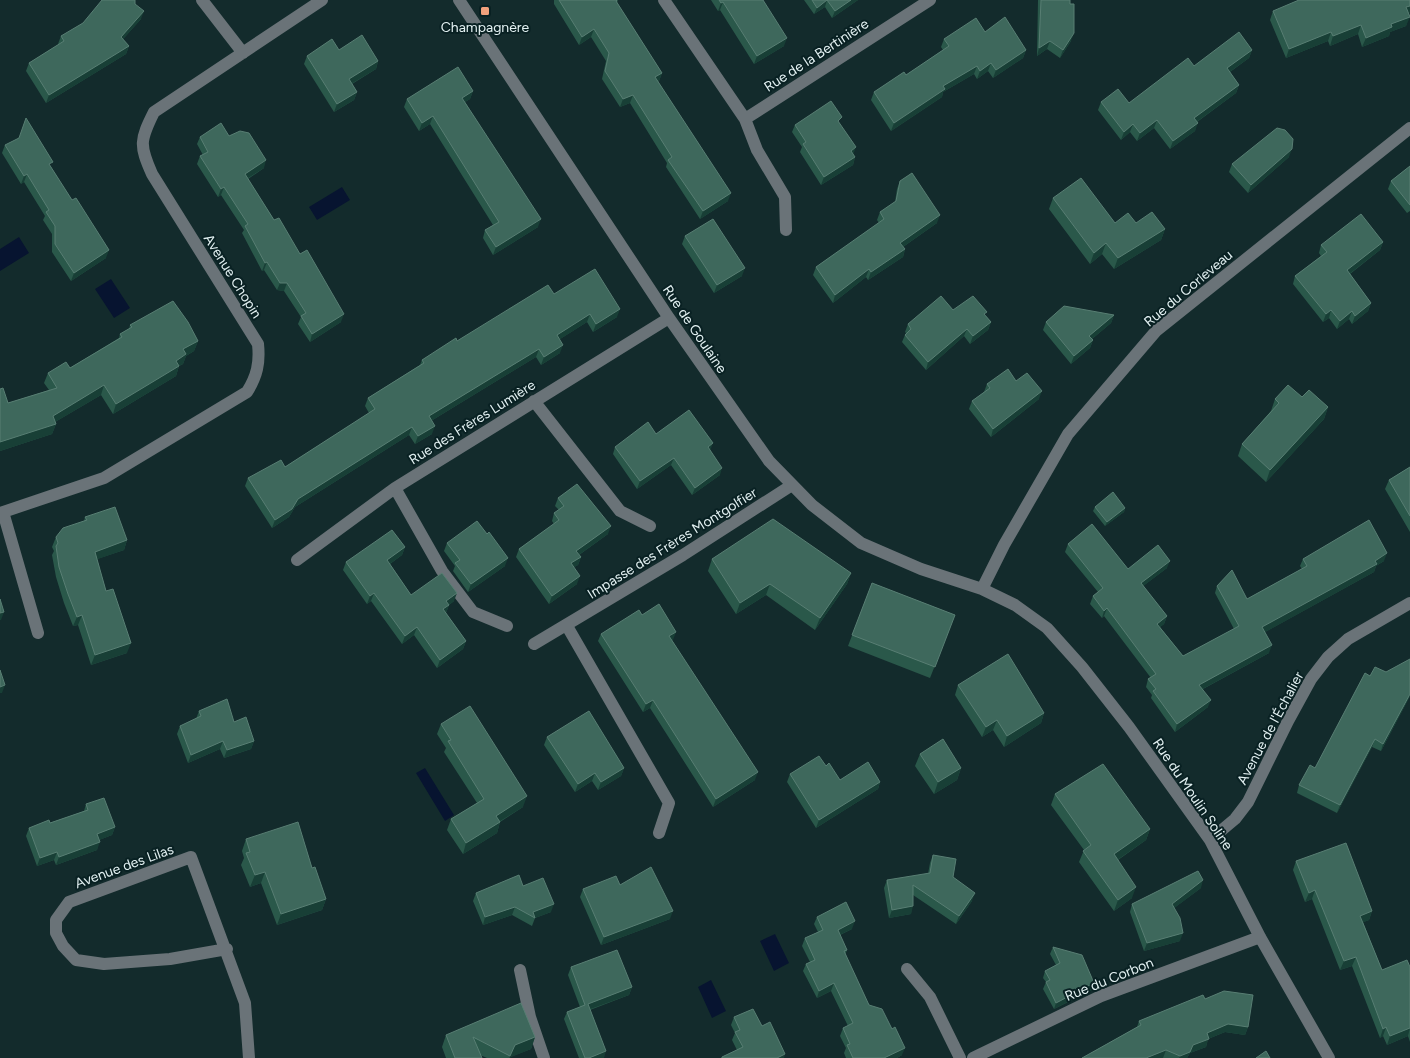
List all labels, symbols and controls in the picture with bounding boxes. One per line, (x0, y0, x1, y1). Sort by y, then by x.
marker: Champagnère (479, 5, 491, 17)
street label: Rue de la Bertinière (761, 15, 872, 96)
place label: Champagnère (441, 19, 530, 36)
street label: Avenue Chopin (200, 231, 265, 322)
street label: Rue du Corleveau (1141, 246, 1236, 330)
street label: Rue de Goulaine (659, 282, 730, 377)
street label: Rue des Frères Lumière (406, 376, 539, 468)
street label: Impasse des Frères Montgolfier (584, 484, 760, 603)
street label: Avenue de l'Échalier (1233, 669, 1308, 788)
street label: Rue du Moulin Soline (1149, 735, 1236, 854)
street label: Avenue des Lilas (72, 841, 176, 892)
street label: Rue du Corbon (1062, 954, 1156, 1005)

